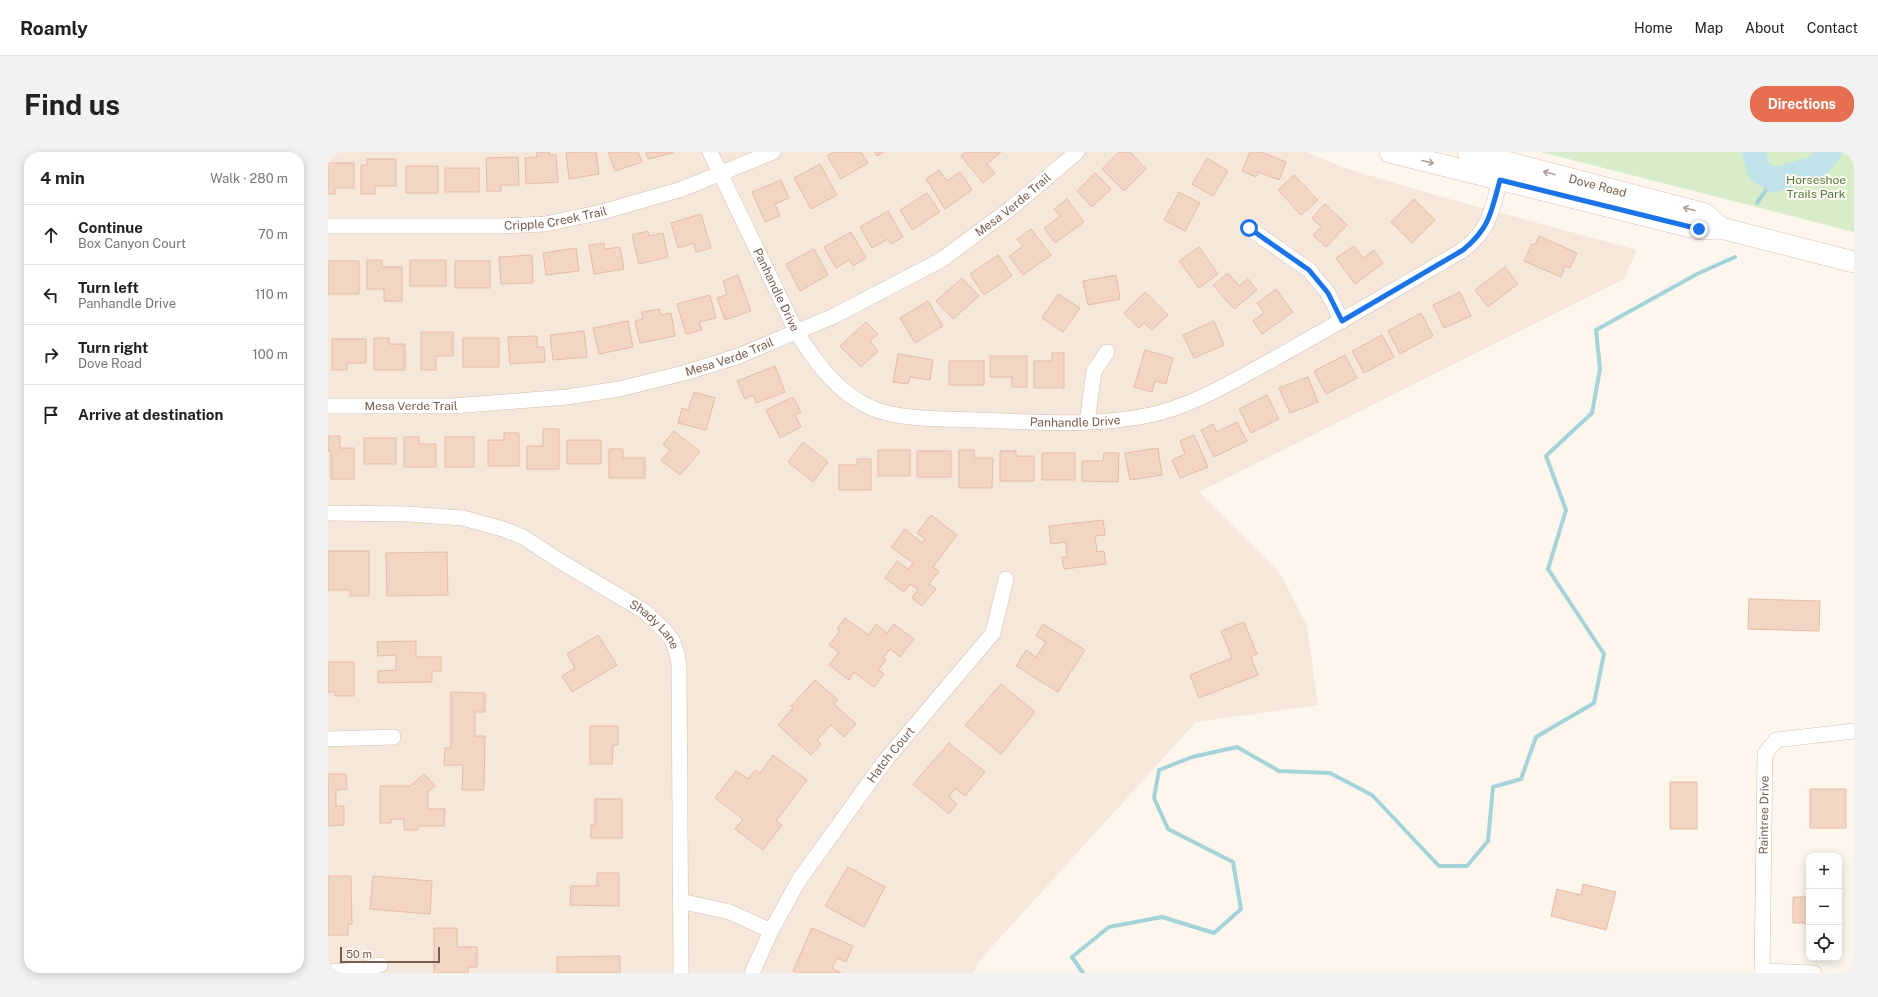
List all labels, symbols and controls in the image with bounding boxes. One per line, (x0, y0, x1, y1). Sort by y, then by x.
text: Roamly (20, 17, 88, 39)
text: Home (1634, 20, 1673, 36)
text: Map (1695, 20, 1723, 36)
text: About (1745, 20, 1785, 36)
text: Contact (1807, 20, 1858, 36)
button: Directions (1750, 86, 1854, 122)
text: Find us (24, 88, 120, 121)
one-way arrow (1421, 158, 1434, 166)
text: 4 min (40, 168, 85, 188)
one-way arrow (1543, 169, 1556, 176)
street label: Mesa Verde Trail (972, 170, 1054, 239)
text: Walk · 280 m (210, 171, 288, 186)
street label: Dove Road (1567, 172, 1628, 200)
park label: Horseshoe Trails Park (1786, 173, 1846, 201)
street label: Cripple Creek Trail (504, 204, 609, 233)
one-way arrow (1682, 205, 1695, 213)
text: Continue (78, 219, 143, 236)
route start (1240, 219, 1258, 237)
route end (1690, 220, 1708, 238)
icon: ahead (40, 224, 62, 246)
text: 70 m (258, 227, 288, 242)
text: Box Canyon Court (78, 236, 186, 251)
street label: Panhandle Drive (750, 246, 802, 334)
text: Turn left (78, 279, 139, 296)
icon: left (40, 284, 62, 306)
text: 110 m (255, 287, 288, 302)
text: Panhandle Drive (78, 296, 176, 311)
street label: Mesa Verde Trail (683, 335, 776, 379)
text: Turn right (78, 339, 148, 356)
icon: right (40, 344, 62, 366)
text: 100 m (252, 347, 288, 362)
text: Dove Road (78, 356, 142, 371)
street label: Mesa Verde Trail (364, 399, 458, 413)
icon: arrive (40, 404, 62, 426)
text: Arrive at destination (78, 406, 223, 423)
street label: Panhandle Drive (1030, 413, 1121, 430)
street label: Shady Lane (627, 597, 682, 651)
street label: Hatch Court (864, 724, 918, 785)
street label: Raintree Drive (1757, 775, 1772, 855)
map controls (1806, 853, 1842, 961)
button: + (1806, 853, 1842, 889)
button: − (1806, 889, 1842, 925)
button: locate (1806, 925, 1842, 961)
scale bar (340, 945, 440, 964)
text: 50 m (346, 948, 372, 960)

